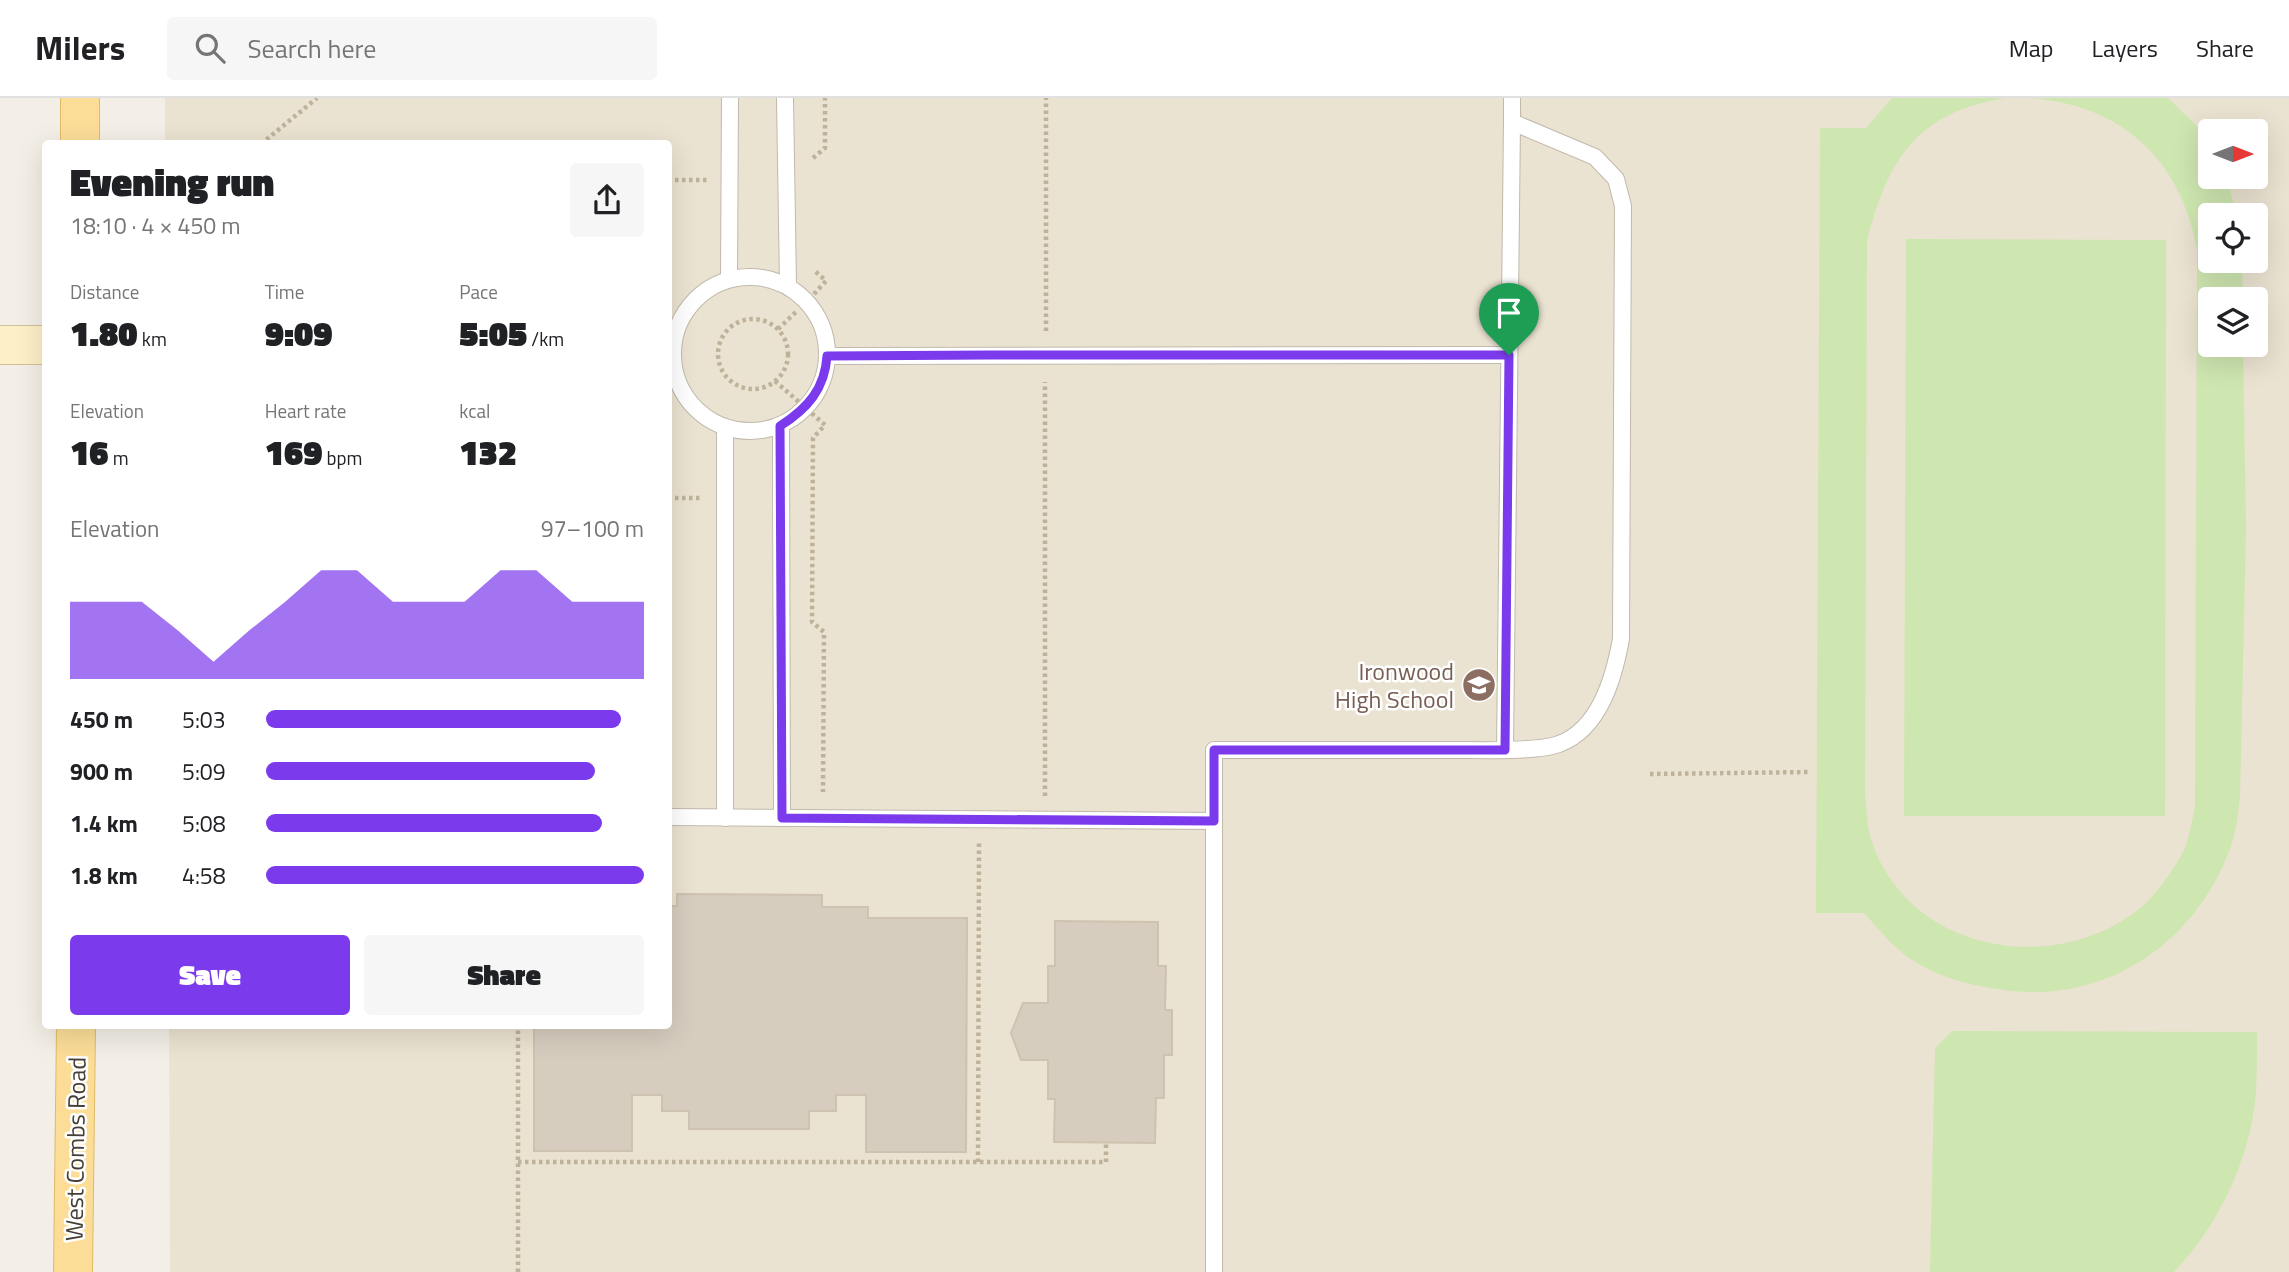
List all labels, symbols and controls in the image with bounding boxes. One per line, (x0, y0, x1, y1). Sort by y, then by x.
search box (167, 17, 657, 80)
text: Milers (35, 23, 125, 73)
icon: search (191, 29, 229, 67)
text: Search here (247, 29, 376, 68)
text: Map (2009, 30, 2054, 66)
text: Layers (2092, 30, 2158, 66)
text: Share (2196, 30, 2254, 66)
north arrow (2198, 119, 2268, 189)
map controls (2198, 119, 2268, 357)
text: Evening run (70, 153, 274, 211)
button: share (570, 163, 644, 237)
button: locate (2198, 203, 2268, 273)
text: 18:10 · 4 × 450 m (70, 208, 240, 243)
text: Distance (70, 277, 139, 306)
text: Time (265, 277, 304, 306)
text: Pace (459, 277, 498, 306)
pin (1479, 283, 1539, 355)
button: layers (2198, 287, 2268, 357)
icon: arrive (1490, 294, 1528, 332)
text: 1.80 (70, 306, 138, 360)
text: 9:09 (265, 306, 333, 360)
text: 5:05 (459, 306, 527, 360)
text: km (138, 324, 167, 353)
text: /km (527, 324, 564, 353)
text: Elevation (70, 396, 144, 425)
text: Heart rate (265, 396, 346, 425)
text: kcal (459, 396, 490, 425)
text: 16 (70, 425, 109, 479)
text: 169 (265, 425, 322, 479)
text: 132 (459, 425, 517, 479)
text: m (109, 443, 129, 472)
text: bpm (322, 443, 363, 472)
text: Elevation (70, 511, 159, 546)
text: 97–100 m (541, 511, 644, 546)
place label: Ironwood High School (1335, 653, 1454, 717)
school or university icon: Ironwood High School (1460, 666, 1498, 704)
text: 450 m (70, 702, 133, 737)
text: 5:03 (182, 702, 226, 737)
text: 900 m (70, 754, 133, 789)
text: 5:09 (182, 754, 226, 789)
text: 1.4 km (70, 806, 138, 841)
text: 5:08 (182, 806, 226, 841)
text: 1.8 km (70, 858, 138, 893)
text: 4:58 (182, 858, 226, 893)
button: Save (70, 935, 350, 1015)
button: Share (364, 935, 644, 1015)
street label: West Combs Road (55, 1057, 95, 1241)

